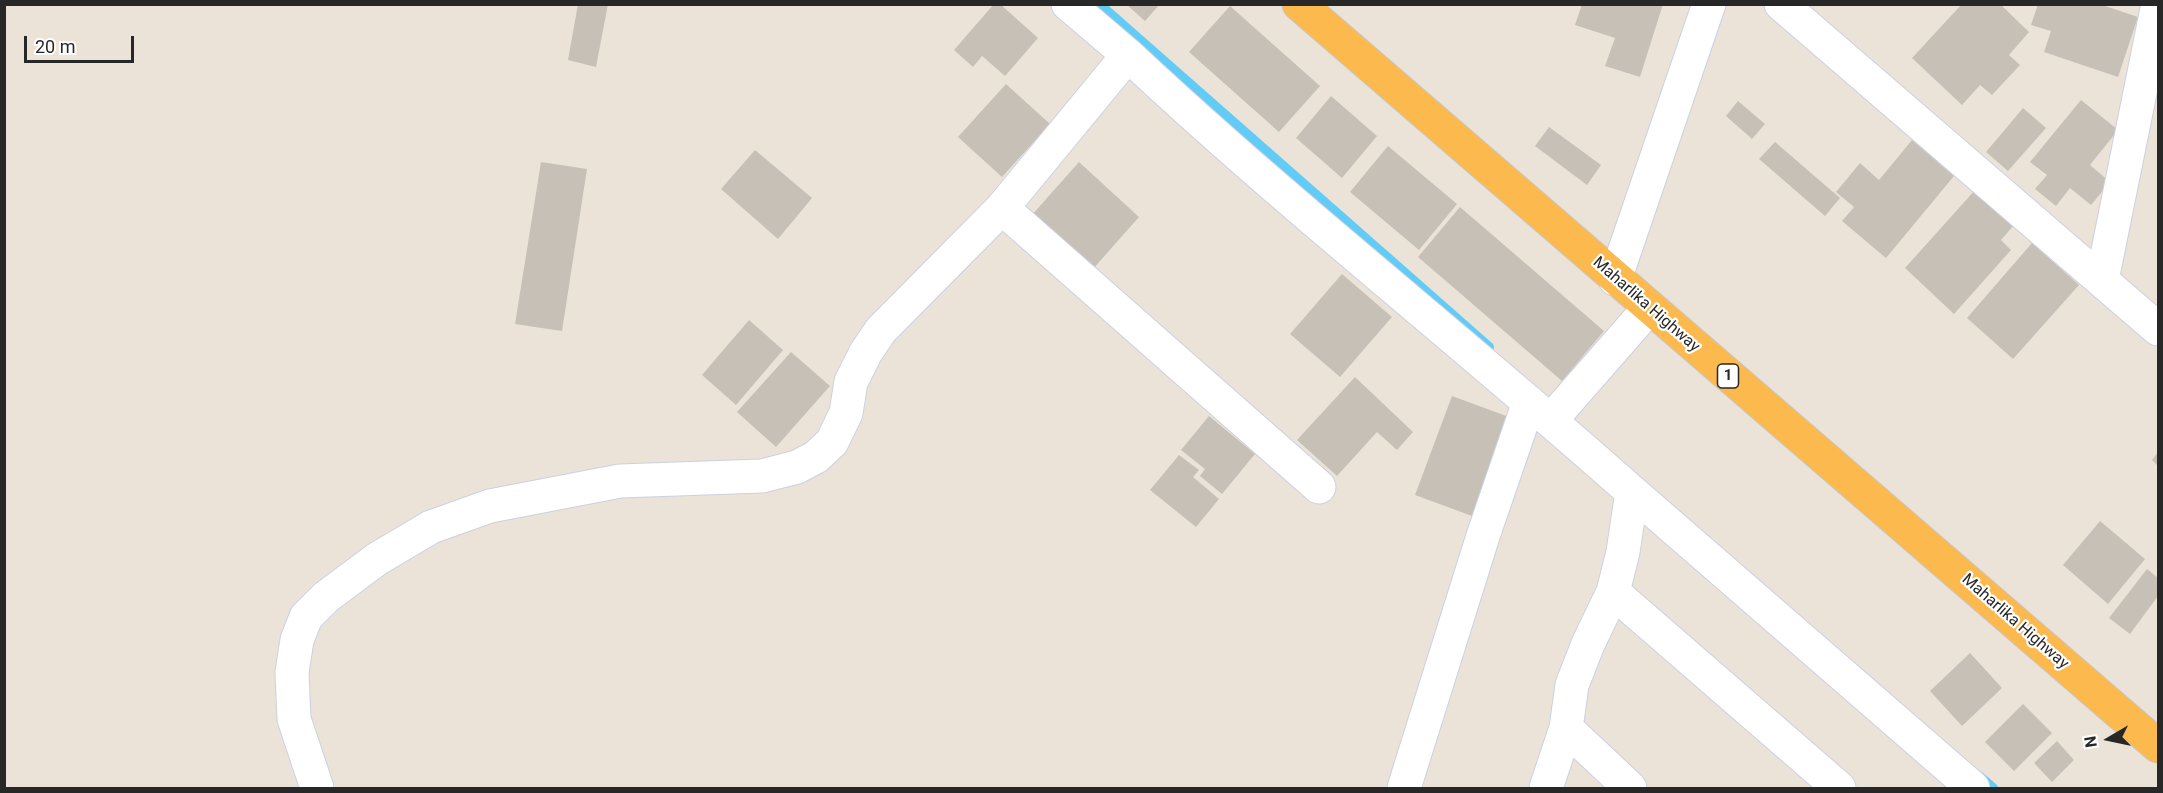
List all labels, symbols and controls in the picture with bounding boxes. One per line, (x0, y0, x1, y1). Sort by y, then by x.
scale bar (27, 24, 136, 62)
text: 20 m (35, 36, 75, 57)
street label: Maharlika Highway (1589, 253, 1703, 357)
road number: 1 (1718, 364, 1738, 388)
street label: Maharlika Highway (1958, 570, 2072, 674)
north arrow (2079, 709, 2139, 769)
text: N (2080, 735, 2101, 749)

